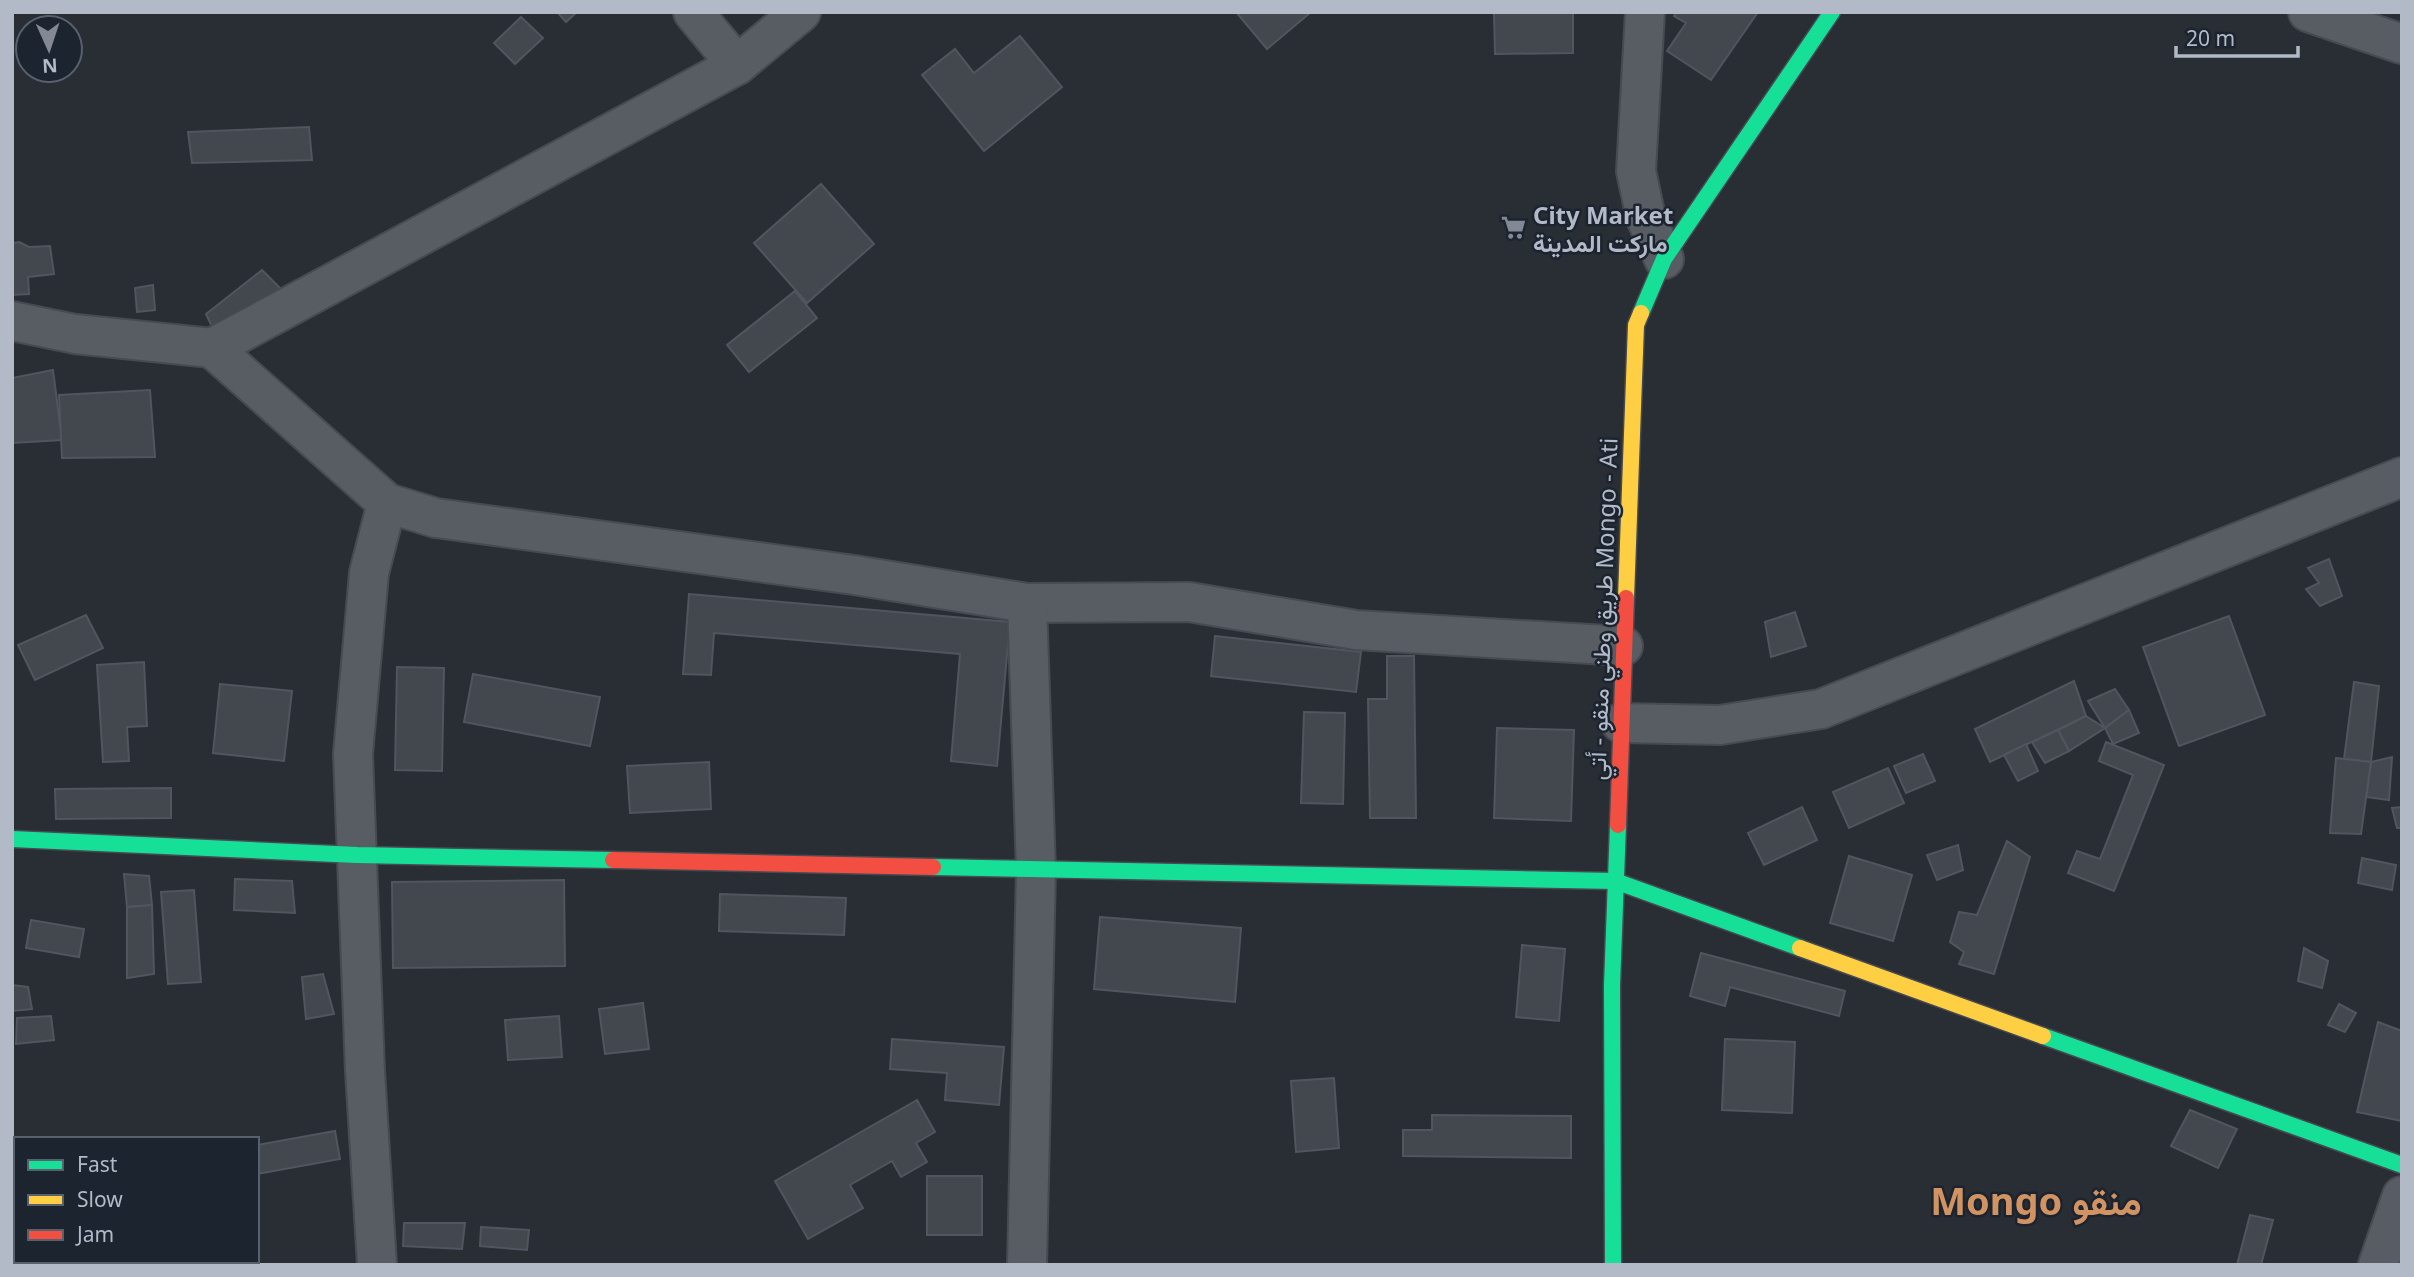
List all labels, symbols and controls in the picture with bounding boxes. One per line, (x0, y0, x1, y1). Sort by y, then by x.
north arrow (14, 14, 84, 84)
scale bar (2176, 14, 2298, 58)
text: 20 m (2186, 24, 2235, 52)
text: N (41, 53, 58, 79)
place label: City Market ماركت المدينة (1533, 198, 1673, 259)
supermarket icon: City Market ماركت المدينة (1499, 214, 1527, 242)
street label: طريق وطني منقو - أتي Mongo - Ati (1580, 437, 1628, 781)
legend (14, 1137, 259, 1263)
text: Fast (77, 1150, 118, 1178)
district label: Mongo منقو (1930, 1174, 2142, 1226)
text: Slow (77, 1185, 123, 1213)
text: Jam (75, 1220, 114, 1248)

